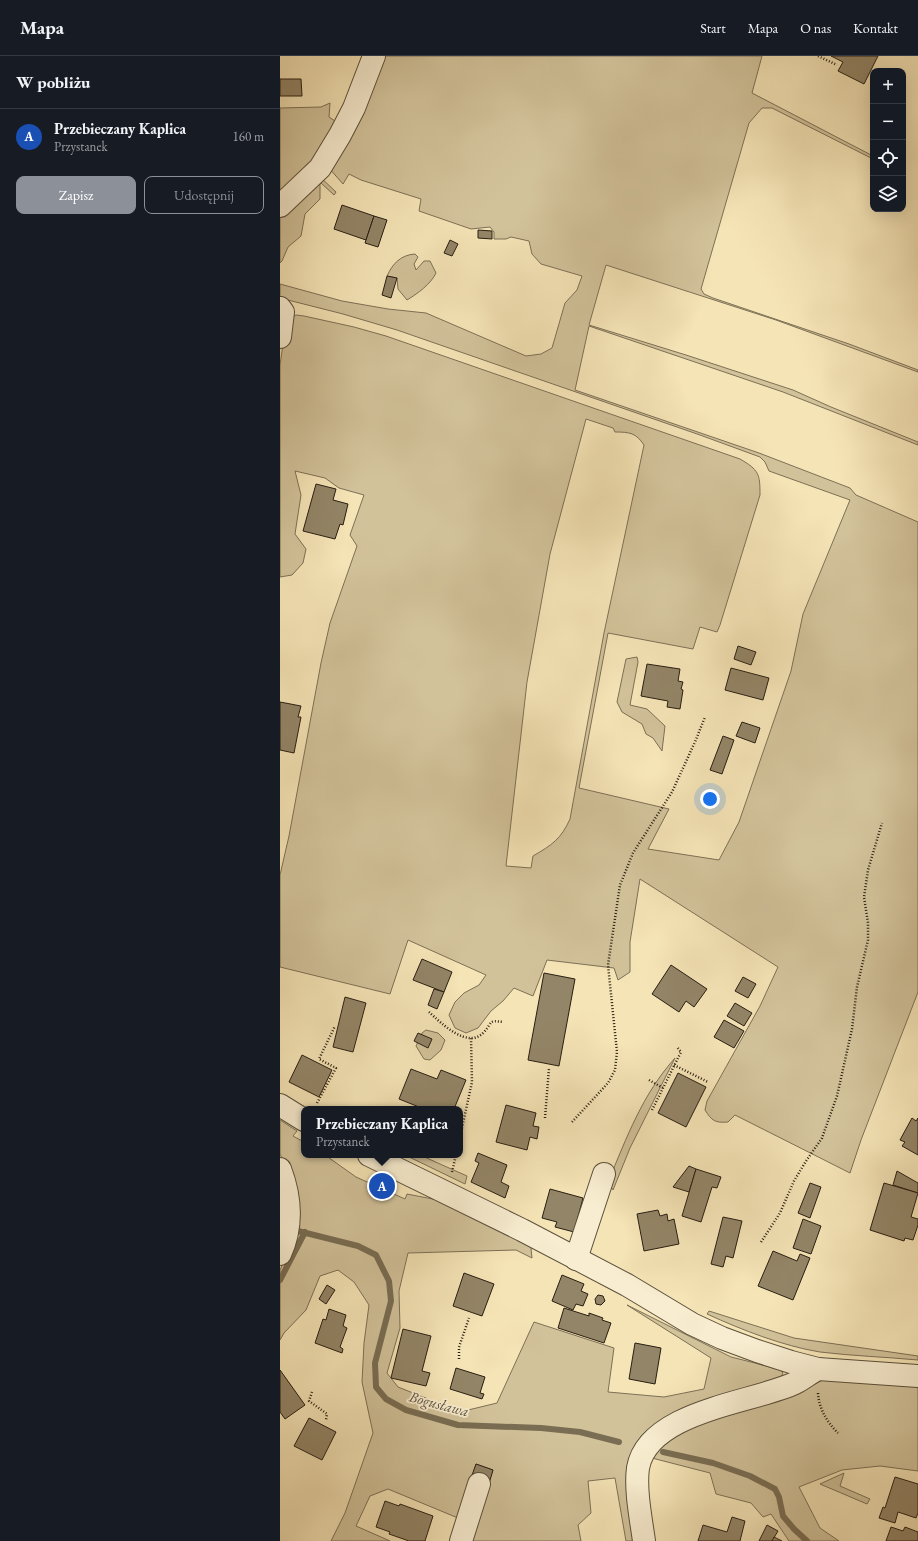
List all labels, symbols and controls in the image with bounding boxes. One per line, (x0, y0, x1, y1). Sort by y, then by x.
text: Mapa (20, 15, 64, 40)
text: Start (700, 19, 726, 37)
text: Mapa (748, 19, 778, 37)
text: O nas (800, 19, 831, 37)
text: Kontakt (853, 19, 898, 37)
map controls (870, 68, 906, 212)
button: + (870, 68, 906, 104)
text: W pobliżu (16, 71, 90, 93)
button: − (870, 104, 906, 140)
text: Przebieczany Kaplica (54, 119, 186, 138)
text: A (24, 128, 34, 145)
text: 160 m (233, 128, 264, 145)
text: Przystanek (54, 138, 108, 155)
button: locate (870, 140, 906, 176)
button: Zapisz (16, 176, 136, 214)
button: Udostępnij (144, 176, 264, 214)
button: layers (870, 176, 906, 212)
your location (700, 789, 720, 809)
popup (301, 1106, 463, 1158)
text: Przebieczany Kaplica (316, 1114, 448, 1133)
text: Przystanek (316, 1133, 370, 1150)
pin: A (369, 1171, 395, 1201)
water label: Bogusława (406, 1386, 471, 1421)

